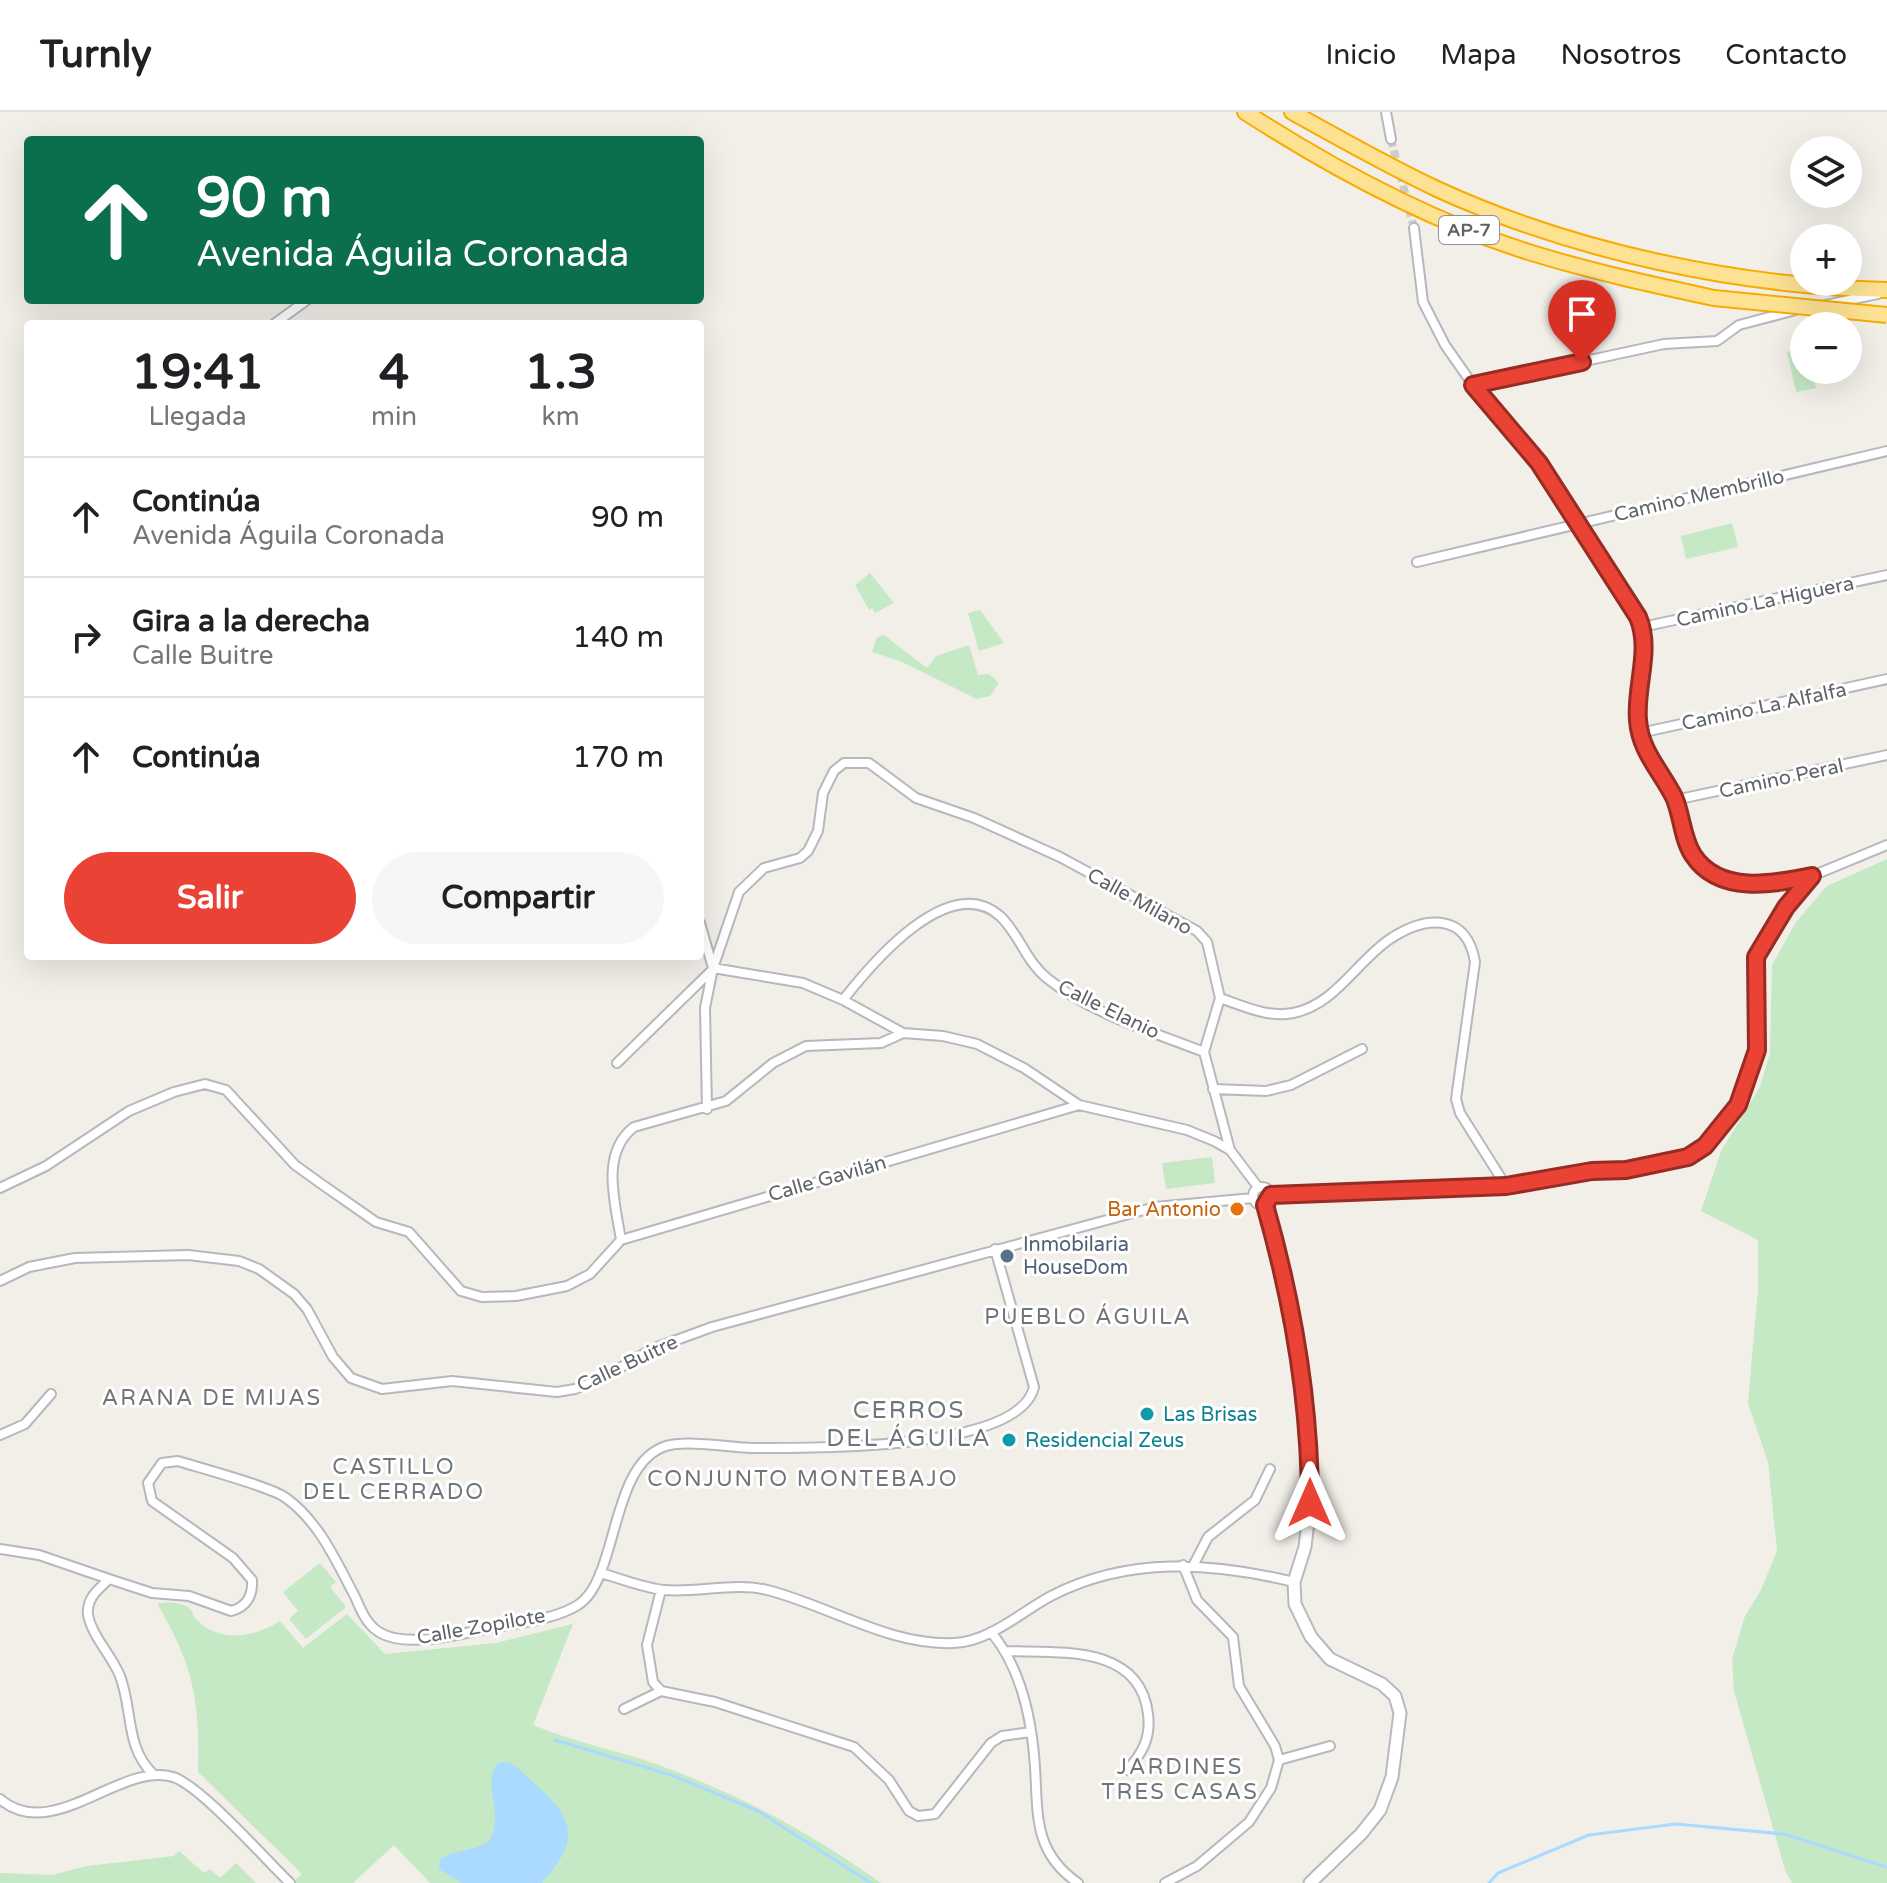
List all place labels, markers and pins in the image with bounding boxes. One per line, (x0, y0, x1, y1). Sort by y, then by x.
pin (1548, 280, 1616, 362)
place label: Bar Antonio (1107, 1198, 1221, 1222)
marker: Bar Antonio (1228, 1200, 1246, 1218)
place label: Inmobilaria HouseDom (1023, 1233, 1129, 1280)
marker: Inmobilaria HouseDom (998, 1247, 1016, 1265)
place label: Las Brisas (1163, 1403, 1257, 1427)
marker: Las Brisas (1138, 1405, 1156, 1423)
place label: Residencial Zeus (1025, 1429, 1184, 1453)
marker: Residencial Zeus (1000, 1431, 1018, 1449)

